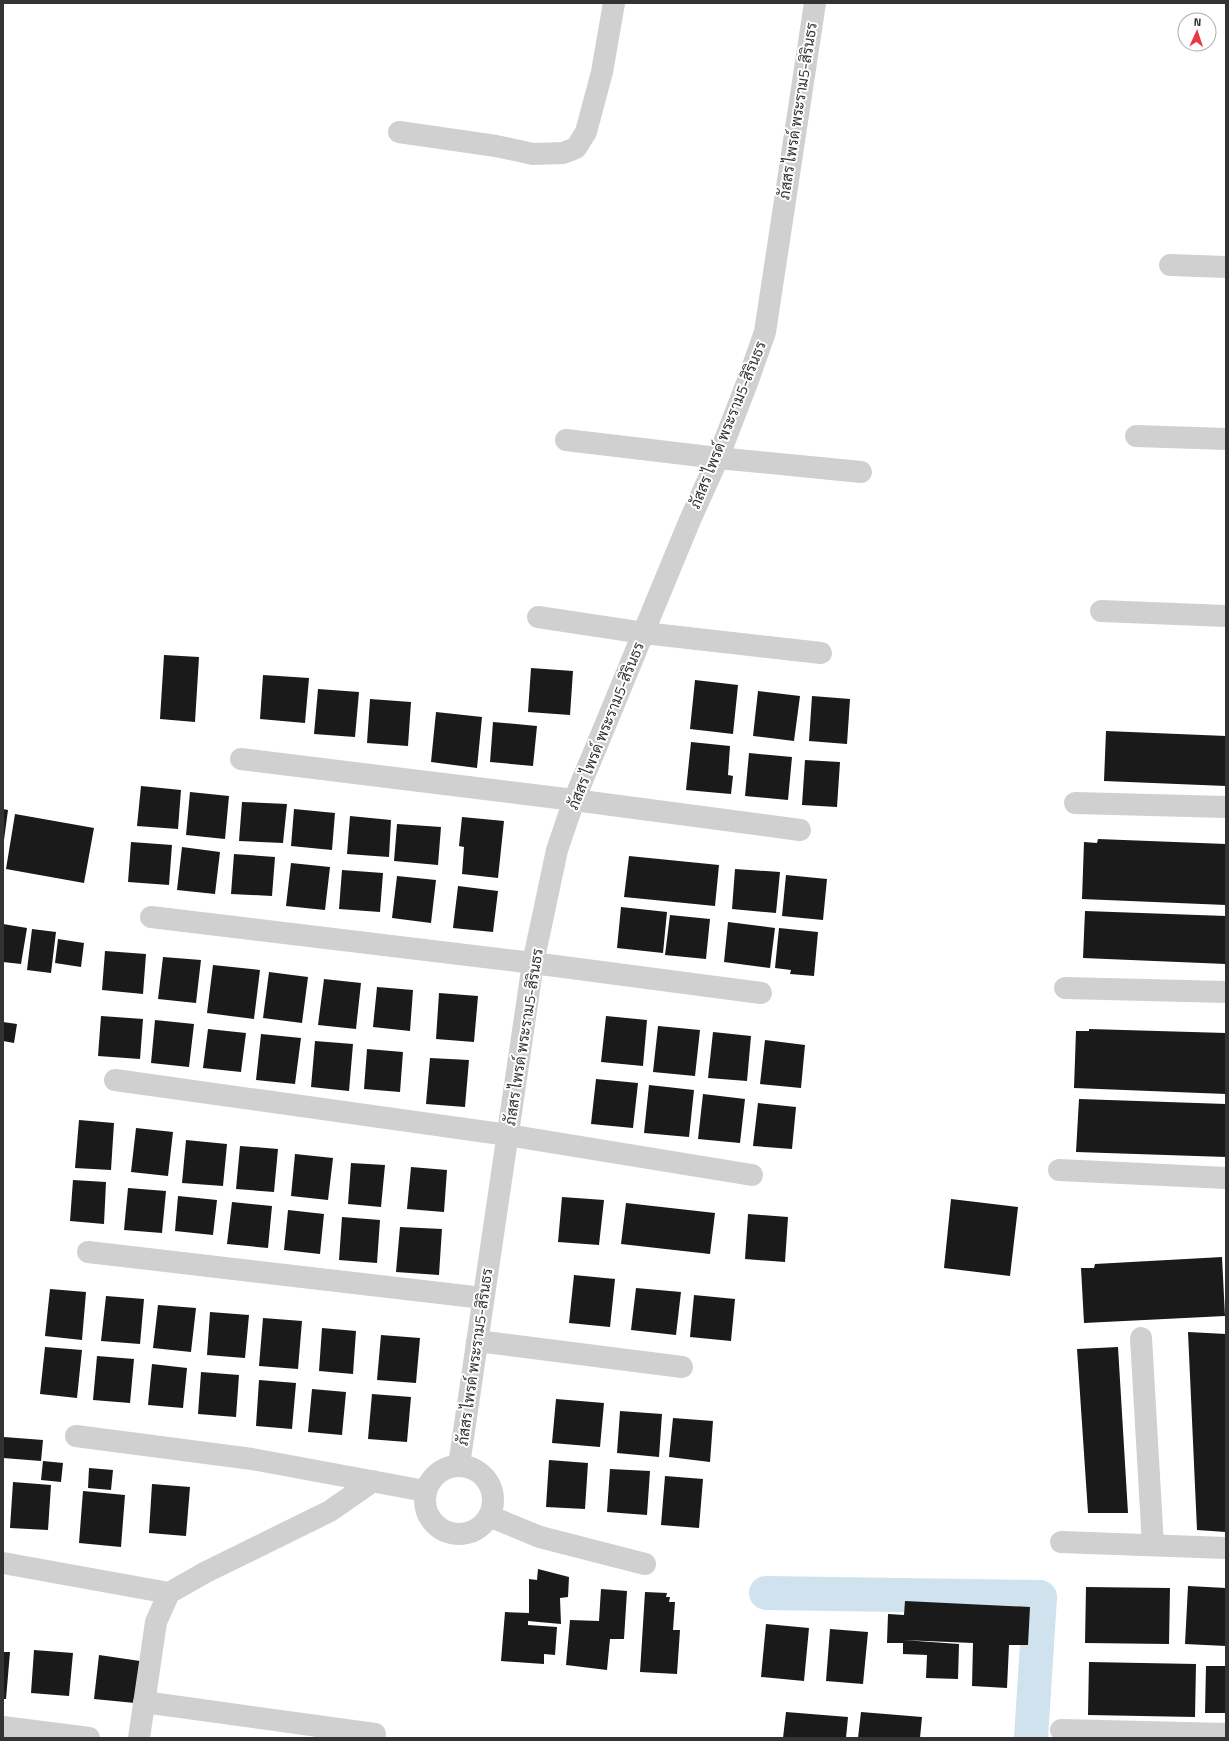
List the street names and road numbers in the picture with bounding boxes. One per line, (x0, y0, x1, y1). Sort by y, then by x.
street label: ภัสสร ไพรด์ พระราม5-สิรินธร (772, 21, 823, 201)
street label: ภัสสร ไพรด์ พระราม5-สิรินธร (683, 338, 772, 512)
street label: ภัสสร ไพรด์ พระราม5-สิรินธร (561, 639, 650, 813)
street label: ภัสสร ไพรด์ พระราม5-สิรินธร (498, 947, 549, 1127)
street label: ภัสสร ไพรด์ พระราม5-สิรินธร (451, 1267, 498, 1447)

